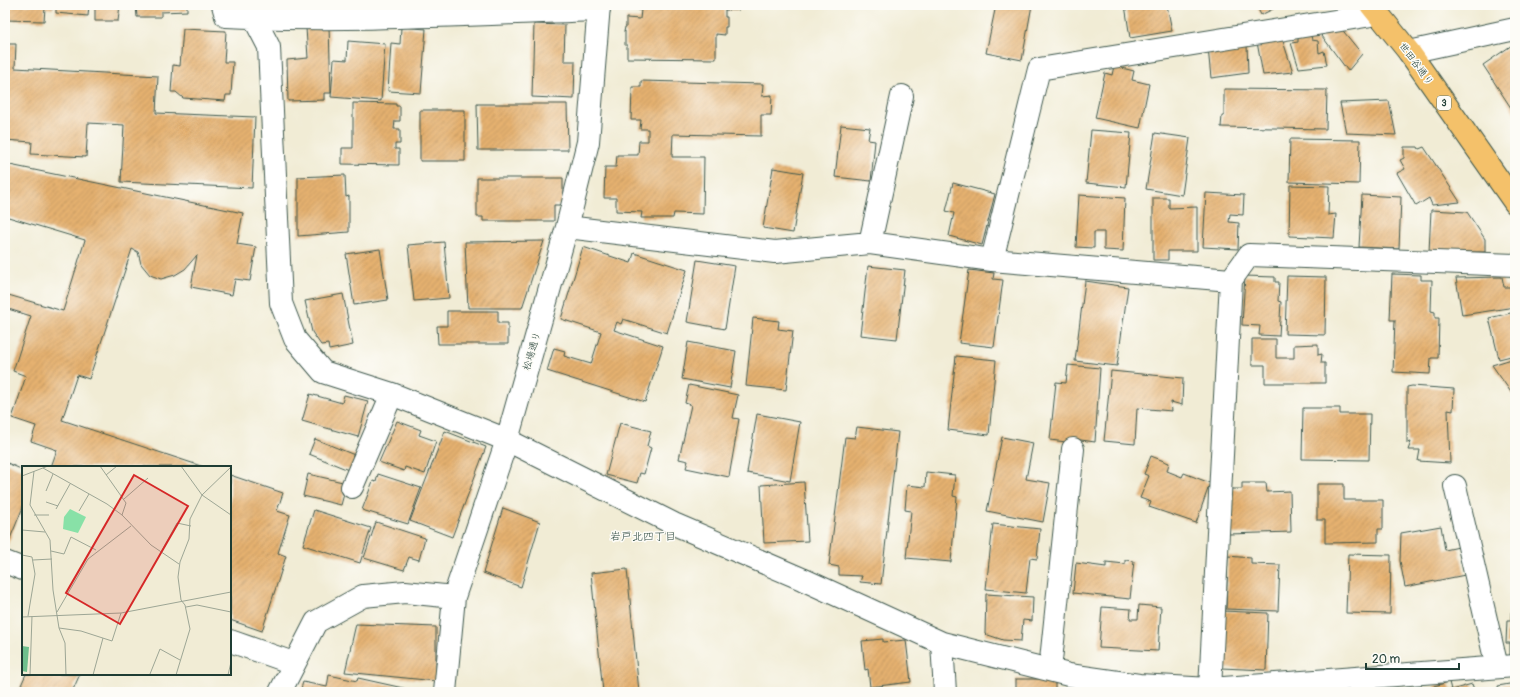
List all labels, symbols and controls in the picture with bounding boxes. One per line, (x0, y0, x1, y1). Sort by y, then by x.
street label: 世田谷通り (1396, 40, 1436, 88)
road number: 3 (1437, 96, 1451, 110)
street label: 松場通り (521, 330, 543, 372)
inset map (22, 466, 231, 675)
district label: 岩戸北四丁目 (610, 530, 676, 543)
scale bar (1366, 645, 1459, 671)
text: 20 m (1372, 652, 1401, 667)

